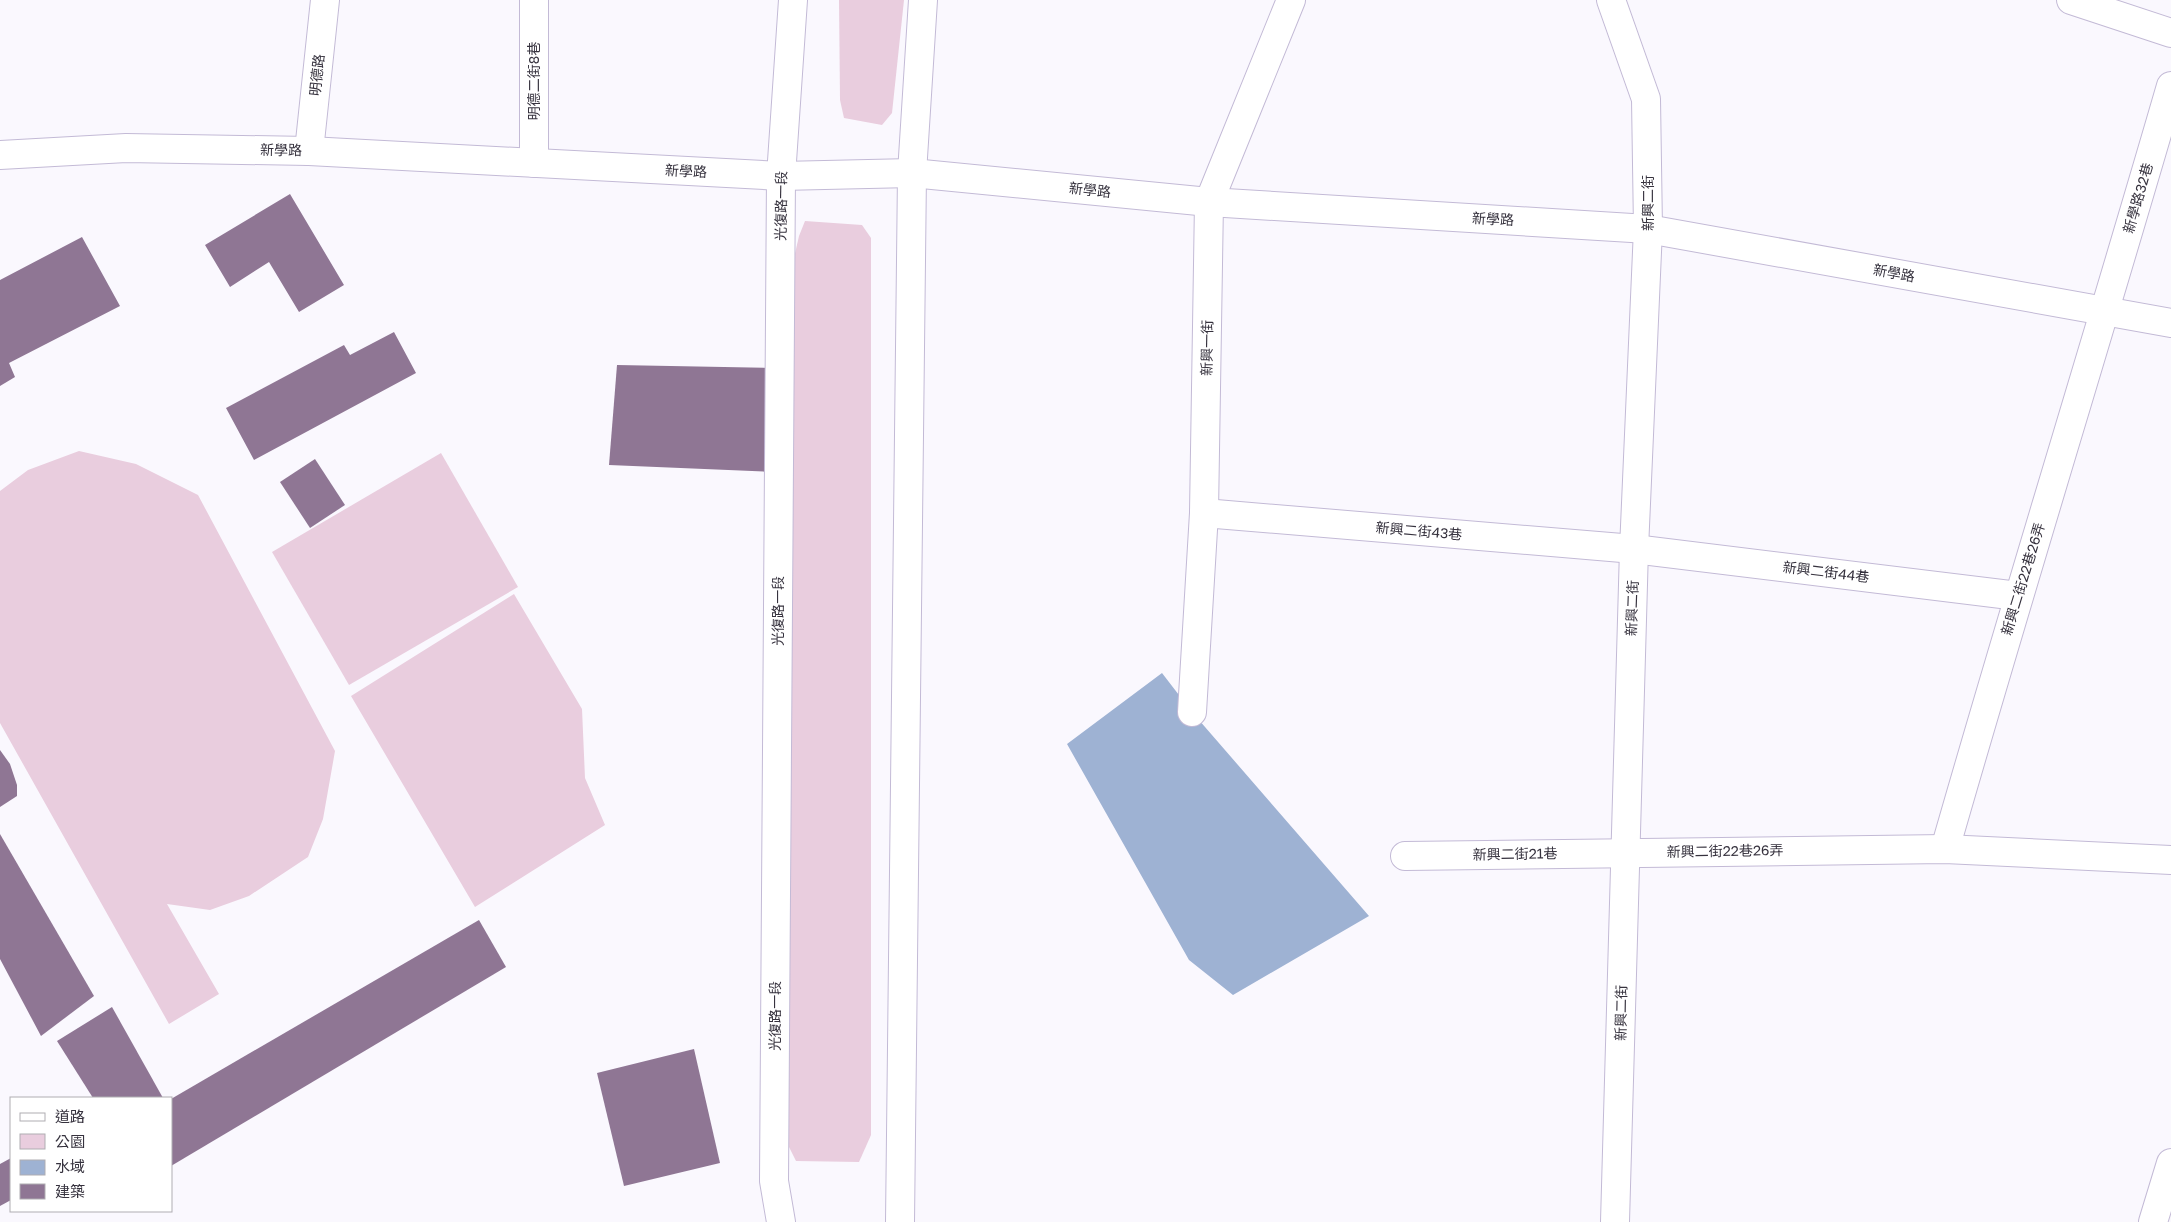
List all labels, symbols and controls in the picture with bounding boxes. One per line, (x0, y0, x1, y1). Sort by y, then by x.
street label: 明德二街8巷 (525, 42, 542, 120)
street label: 明德路 (306, 53, 327, 97)
street label: 新學路 (260, 141, 302, 158)
street label: 新學路 (665, 161, 707, 180)
street label: 新學路32巷 (2119, 161, 2156, 235)
street label: 光復路一段 (771, 171, 790, 241)
street label: 新興二街 (1639, 175, 1656, 231)
street label: 新學路 (1068, 179, 1112, 200)
street label: 新學路 (1472, 209, 1514, 228)
street label: 新學路 (1872, 260, 1916, 285)
street label: 新興一街 (1198, 320, 1215, 376)
street label: 新興二街43巷 (1375, 518, 1463, 543)
street label: 新興二街22巷26弄 (1997, 520, 2048, 637)
street label: 新興二街44巷 (1782, 558, 1870, 585)
street label: 光復路一段 (769, 576, 786, 646)
street label: 新興二街 (1622, 580, 1641, 636)
street label: 新興二街22巷26弄 (1666, 841, 1784, 860)
street label: 新興二街21巷 (1472, 844, 1558, 863)
street label: 光復路一段 (766, 981, 783, 1051)
street label: 新興二街 (1612, 985, 1629, 1041)
legend (10, 1097, 172, 1212)
text: 道路 (55, 1107, 85, 1125)
text: 公園 (55, 1132, 85, 1150)
text: 水域 (55, 1157, 85, 1175)
text: 建築 (55, 1182, 85, 1200)

